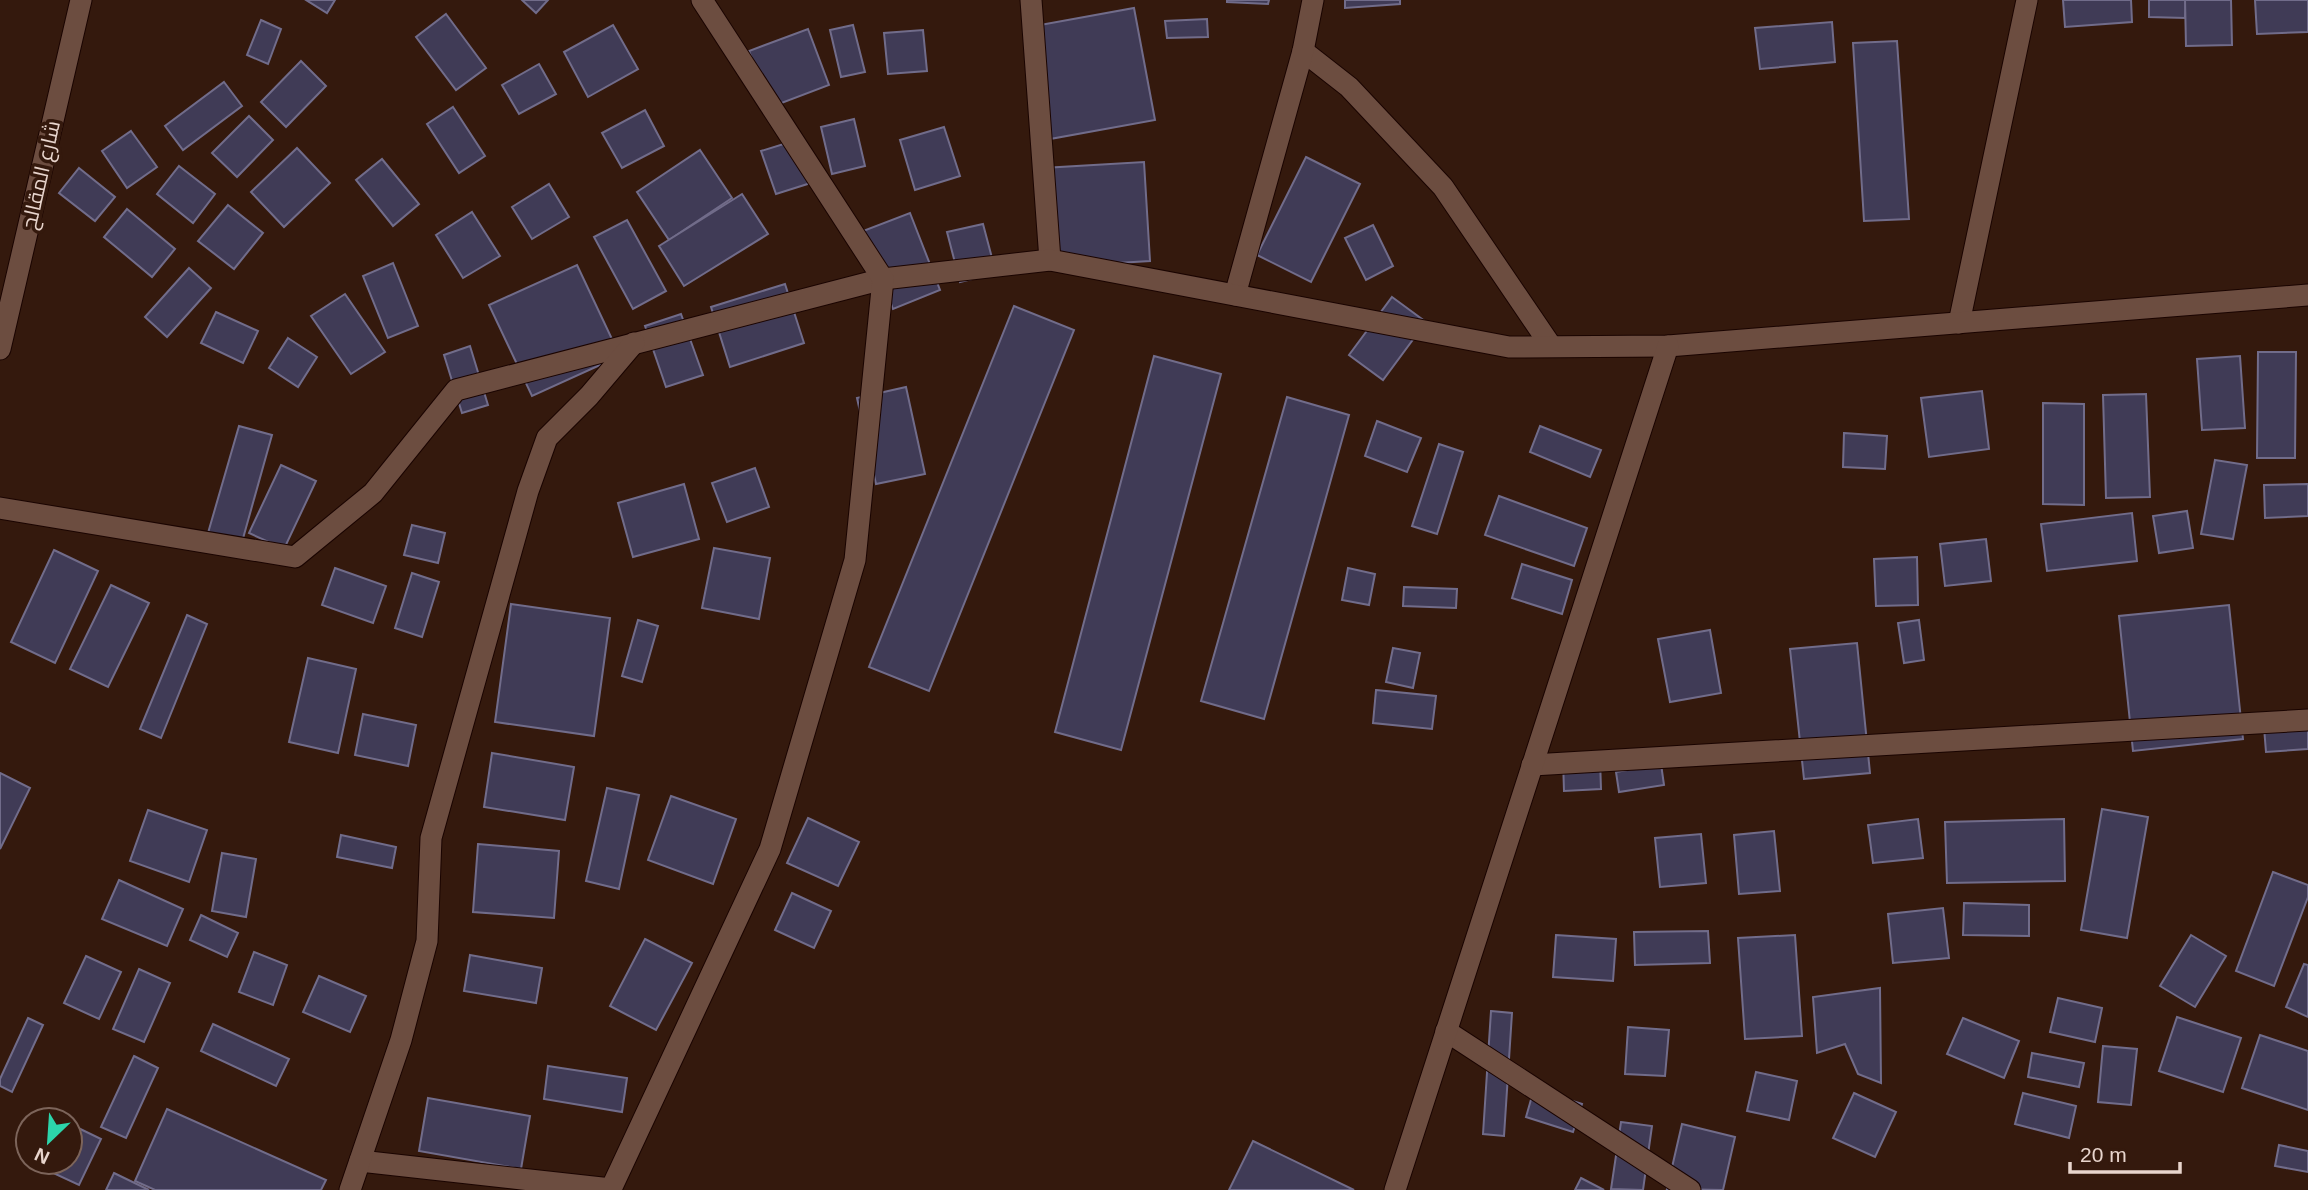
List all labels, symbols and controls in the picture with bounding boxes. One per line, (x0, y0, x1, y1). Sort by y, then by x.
street label: شارع المقالح (17, 118, 67, 232)
north arrow (14, 1106, 84, 1176)
scale bar (2070, 1130, 2180, 1174)
text: 20 m (2080, 1143, 2127, 1166)
text: N (31, 1144, 53, 1168)

